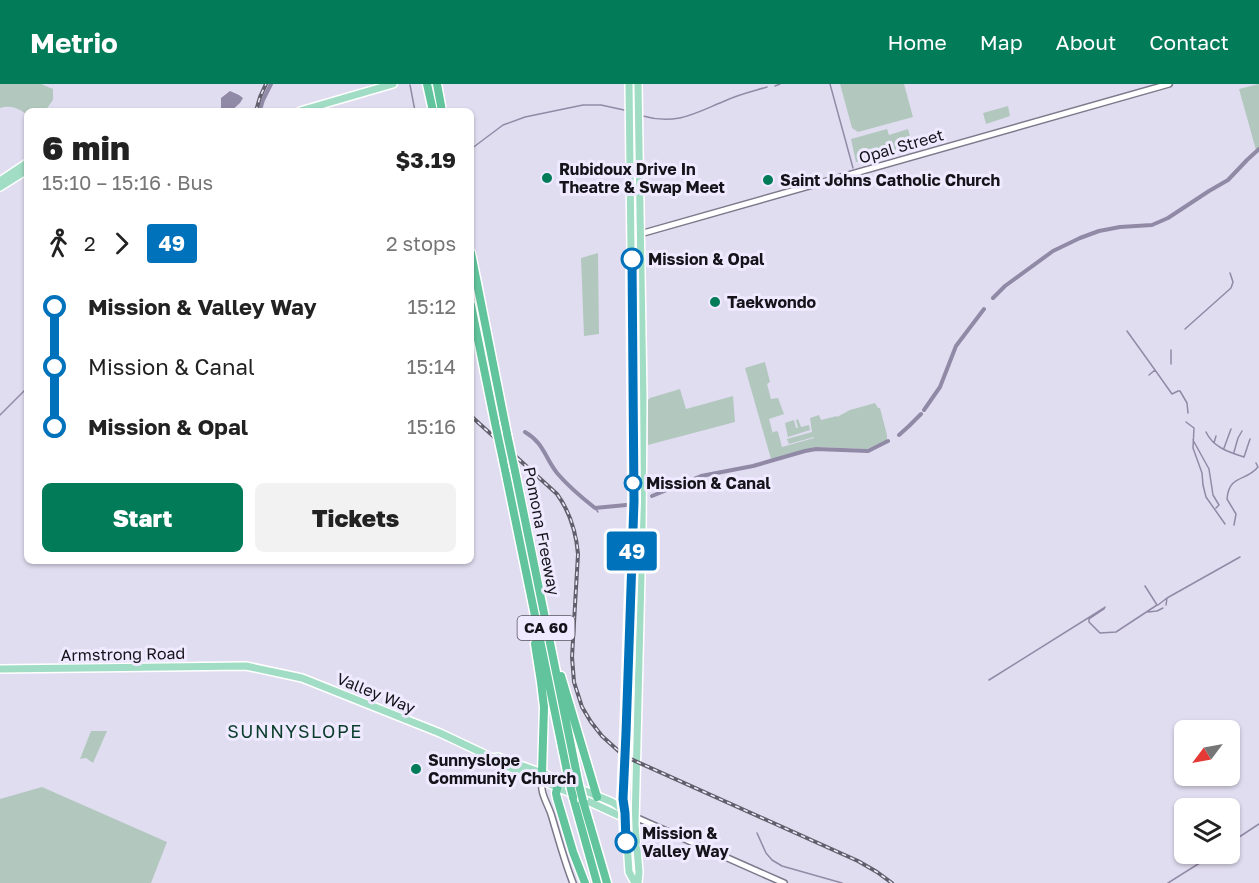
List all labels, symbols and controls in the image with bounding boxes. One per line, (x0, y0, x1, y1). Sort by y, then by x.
text: Metrio (30, 26, 118, 59)
text: Home (887, 29, 947, 55)
text: Map (980, 29, 1023, 55)
text: About (1056, 29, 1116, 55)
text: Contact (1149, 29, 1229, 55)
street label: Opal Street (856, 124, 946, 168)
text: 6 min (42, 128, 130, 167)
text: $3.19 (395, 146, 456, 173)
place label: Rubidoux Drive In Theatre & Swap Meet (559, 159, 725, 197)
text: 15:10 – 15:16 · Bus (42, 170, 213, 194)
place label: Saint Johns Catholic Church (780, 170, 1000, 190)
marker: Rubidoux Drive In Theatre & Swap Meet (540, 171, 554, 185)
marker: Saint Johns Catholic Church (761, 173, 775, 187)
icon: walk (42, 227, 75, 260)
icon: forward (105, 227, 138, 260)
text: 49 (159, 230, 185, 256)
text: 2 (84, 231, 96, 255)
text: 2 stops (386, 231, 456, 255)
marker: Mission & Opal (621, 248, 643, 270)
place label: Mission & Opal (648, 249, 765, 269)
place label: Taekwondo (727, 292, 817, 312)
text: Mission & Valley Way (88, 293, 317, 320)
text: 15:12 (407, 294, 456, 318)
marker: Taekwondo (708, 295, 722, 309)
text: Mission & Canal (88, 353, 255, 380)
text: 15:14 (407, 354, 456, 378)
text: Mission & Opal (88, 413, 248, 440)
text: 15:16 (407, 414, 456, 438)
street label: Pomona Freeway (520, 465, 564, 597)
place label: Mission & Canal (646, 473, 771, 493)
marker: Mission & Canal (624, 474, 642, 492)
button: Start (42, 483, 243, 552)
button: Tickets (255, 483, 456, 552)
line badge: 49 (605, 532, 659, 570)
text: 49 (619, 538, 645, 564)
road number: CA 60 (518, 616, 574, 640)
street label: Armstrong Road (61, 643, 185, 665)
street label: Valley Way (334, 668, 418, 718)
district label: SUNNYSLOPE (227, 720, 363, 742)
north arrow (1174, 720, 1240, 786)
map controls (1174, 720, 1240, 864)
place label: Sunnyslope Community Church (428, 750, 576, 788)
marker: Sunnyslope Community Church (409, 762, 423, 776)
button: layers (1174, 798, 1240, 864)
place label: Mission & Valley Way (642, 823, 729, 861)
marker: Mission & Valley Way (615, 831, 637, 853)

